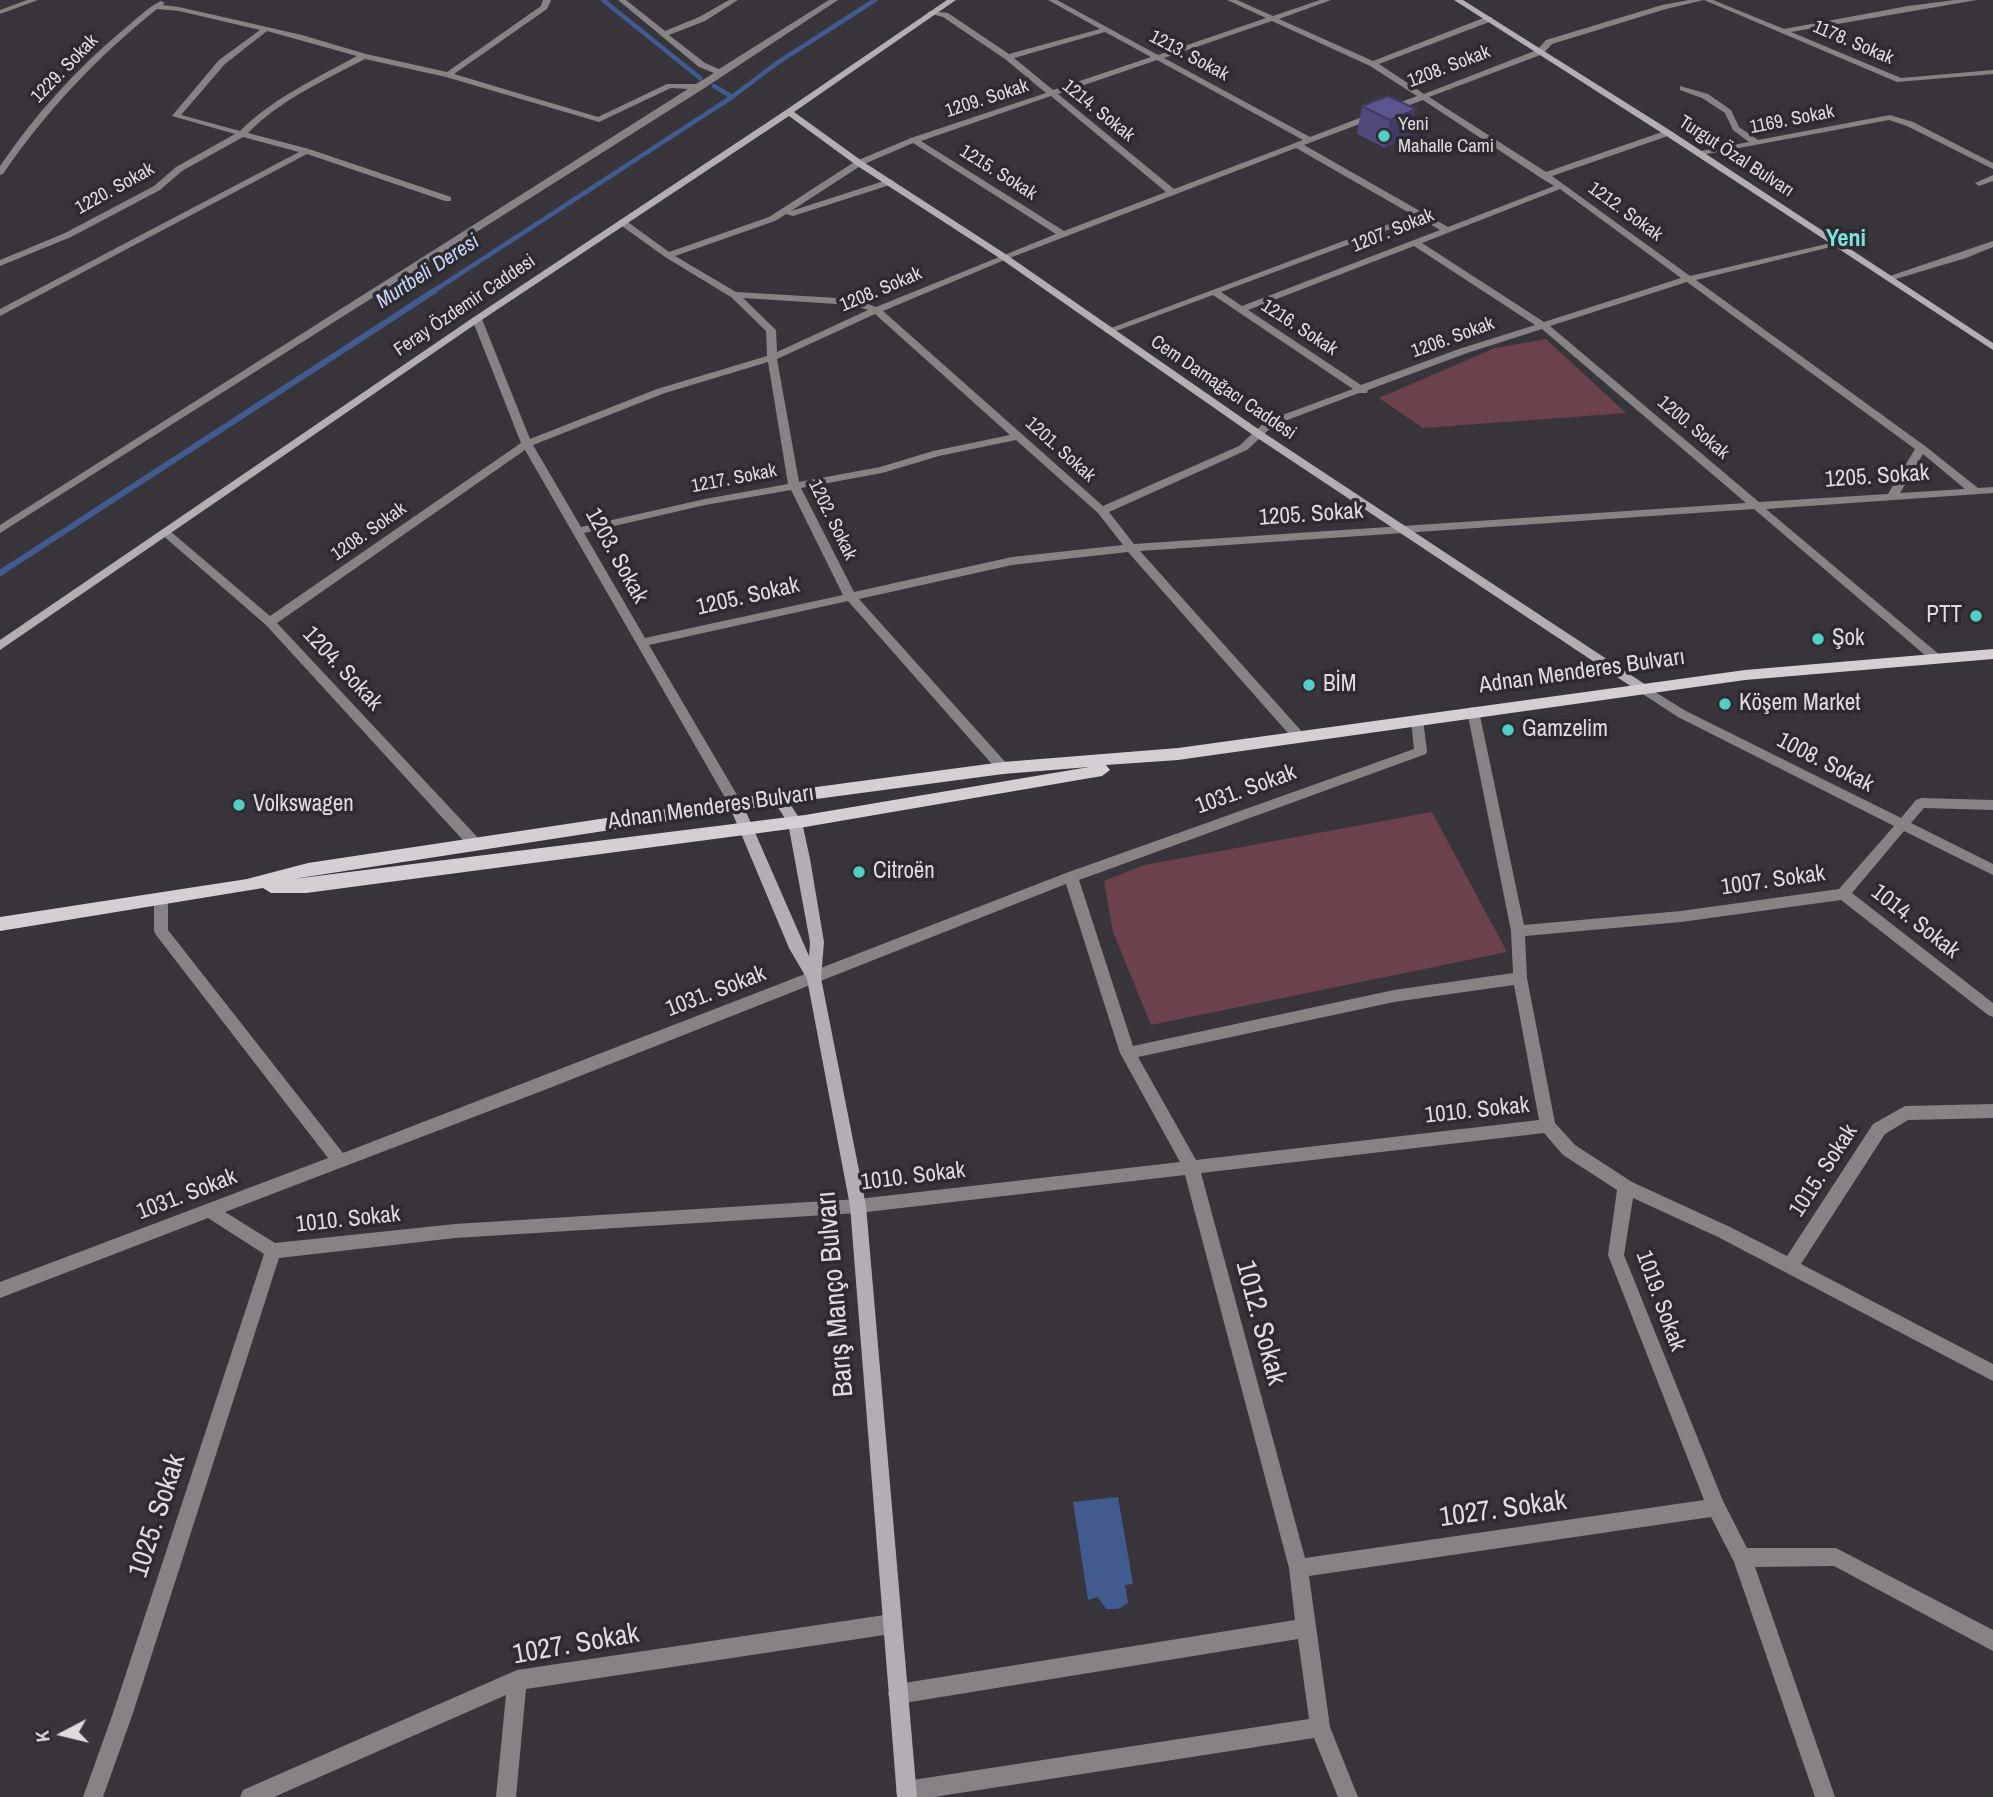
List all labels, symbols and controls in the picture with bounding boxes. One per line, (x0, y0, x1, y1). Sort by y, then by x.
street label: 1178. Sokak (1809, 16, 1897, 70)
street label: 1213. Sokak (1145, 26, 1233, 86)
street label: 1229. Sokak (27, 30, 103, 108)
street label: 1208. Sokak (1404, 41, 1494, 93)
street label: 1209. Sokak (942, 75, 1032, 123)
street label: 1214. Sokak (1057, 75, 1139, 147)
street label: 1169. Sokak (1748, 101, 1836, 139)
street label: Turgut Özal Bulvarı (1674, 111, 1798, 203)
place label: Yeni Mahalle Cami (1398, 114, 1494, 158)
marker: Yeni Mahalle Cami (1376, 128, 1392, 144)
street label: 1215. Sokak (955, 140, 1041, 206)
street label: 1220. Sokak (72, 158, 158, 220)
street label: 1212. Sokak (1583, 177, 1667, 247)
street label: 1207. Sokak (1349, 204, 1437, 258)
district label: Yeni (1826, 226, 1866, 254)
water label: Murtbeli Deresi (372, 229, 484, 315)
street label: Feray Özdemir Caddesi (390, 250, 540, 362)
street label: 1208. Sokak (837, 263, 925, 317)
street label: 1216. Sokak (1256, 295, 1342, 361)
street label: 1206. Sokak (1408, 312, 1498, 364)
street label: Cem Damağacı Caddesi (1146, 331, 1300, 445)
street label: 1200. Sokak (1652, 391, 1734, 465)
street label: 1201. Sokak (1020, 413, 1100, 487)
street label: 1217. Sokak (689, 460, 779, 498)
street label: 1205. Sokak (1824, 460, 1930, 494)
street label: 1202. Sokak (803, 476, 861, 564)
street label: 1208. Sokak (327, 498, 411, 566)
street label: 1205. Sokak (1258, 498, 1364, 532)
street label: 1203. Sokak (579, 503, 653, 609)
street label: 1205. Sokak (694, 572, 802, 622)
place label: PTT (1926, 602, 1962, 630)
marker: PTT (1968, 608, 1984, 624)
street label: 1204. Sokak (296, 621, 388, 717)
place label: Şok (1832, 625, 1864, 653)
marker: Şok (1810, 631, 1826, 647)
street label: Adnan Menderes Bulvarı (1477, 644, 1687, 700)
place label: BİM (1323, 671, 1357, 699)
marker: BİM (1301, 677, 1317, 693)
place label: Köşem Market (1739, 690, 1861, 718)
marker: Köşem Market (1717, 696, 1733, 712)
place label: Gamzelim (1522, 716, 1608, 744)
marker: Gamzelim (1500, 722, 1516, 738)
street label: 1008. Sokak (1772, 727, 1878, 799)
street label: 1031. Sokak (1192, 759, 1300, 821)
street label: Adnan Menderes Bulvarı (606, 780, 816, 836)
place label: Volkswagen (253, 791, 354, 819)
marker: Volkswagen (231, 797, 247, 813)
place label: Citroën (873, 858, 935, 886)
street label: 1007. Sokak (1719, 860, 1827, 902)
marker: Citroën (851, 864, 867, 880)
street label: 1014. Sokak (1865, 879, 1965, 965)
street label: 1031. Sokak (662, 960, 770, 1024)
street label: 1010. Sokak (1423, 1092, 1531, 1130)
street label: 1015. Sokak (1784, 1120, 1864, 1222)
street label: 1010. Sokak (859, 1157, 967, 1197)
street label: 1031. Sokak (133, 1163, 241, 1227)
street label: Barış Manço Bulvarı (810, 1190, 862, 1398)
street label: 1010. Sokak (294, 1201, 402, 1239)
street label: 1019. Sokak (1629, 1247, 1691, 1355)
street label: 1012. Sokak (1227, 1257, 1293, 1389)
street label: 1025. Sokak (122, 1450, 194, 1582)
street label: 1027. Sokak (1437, 1484, 1569, 1536)
street label: 1027. Sokak (510, 1617, 642, 1673)
north arrow (28, 1699, 98, 1769)
text: K (29, 1729, 56, 1744)

